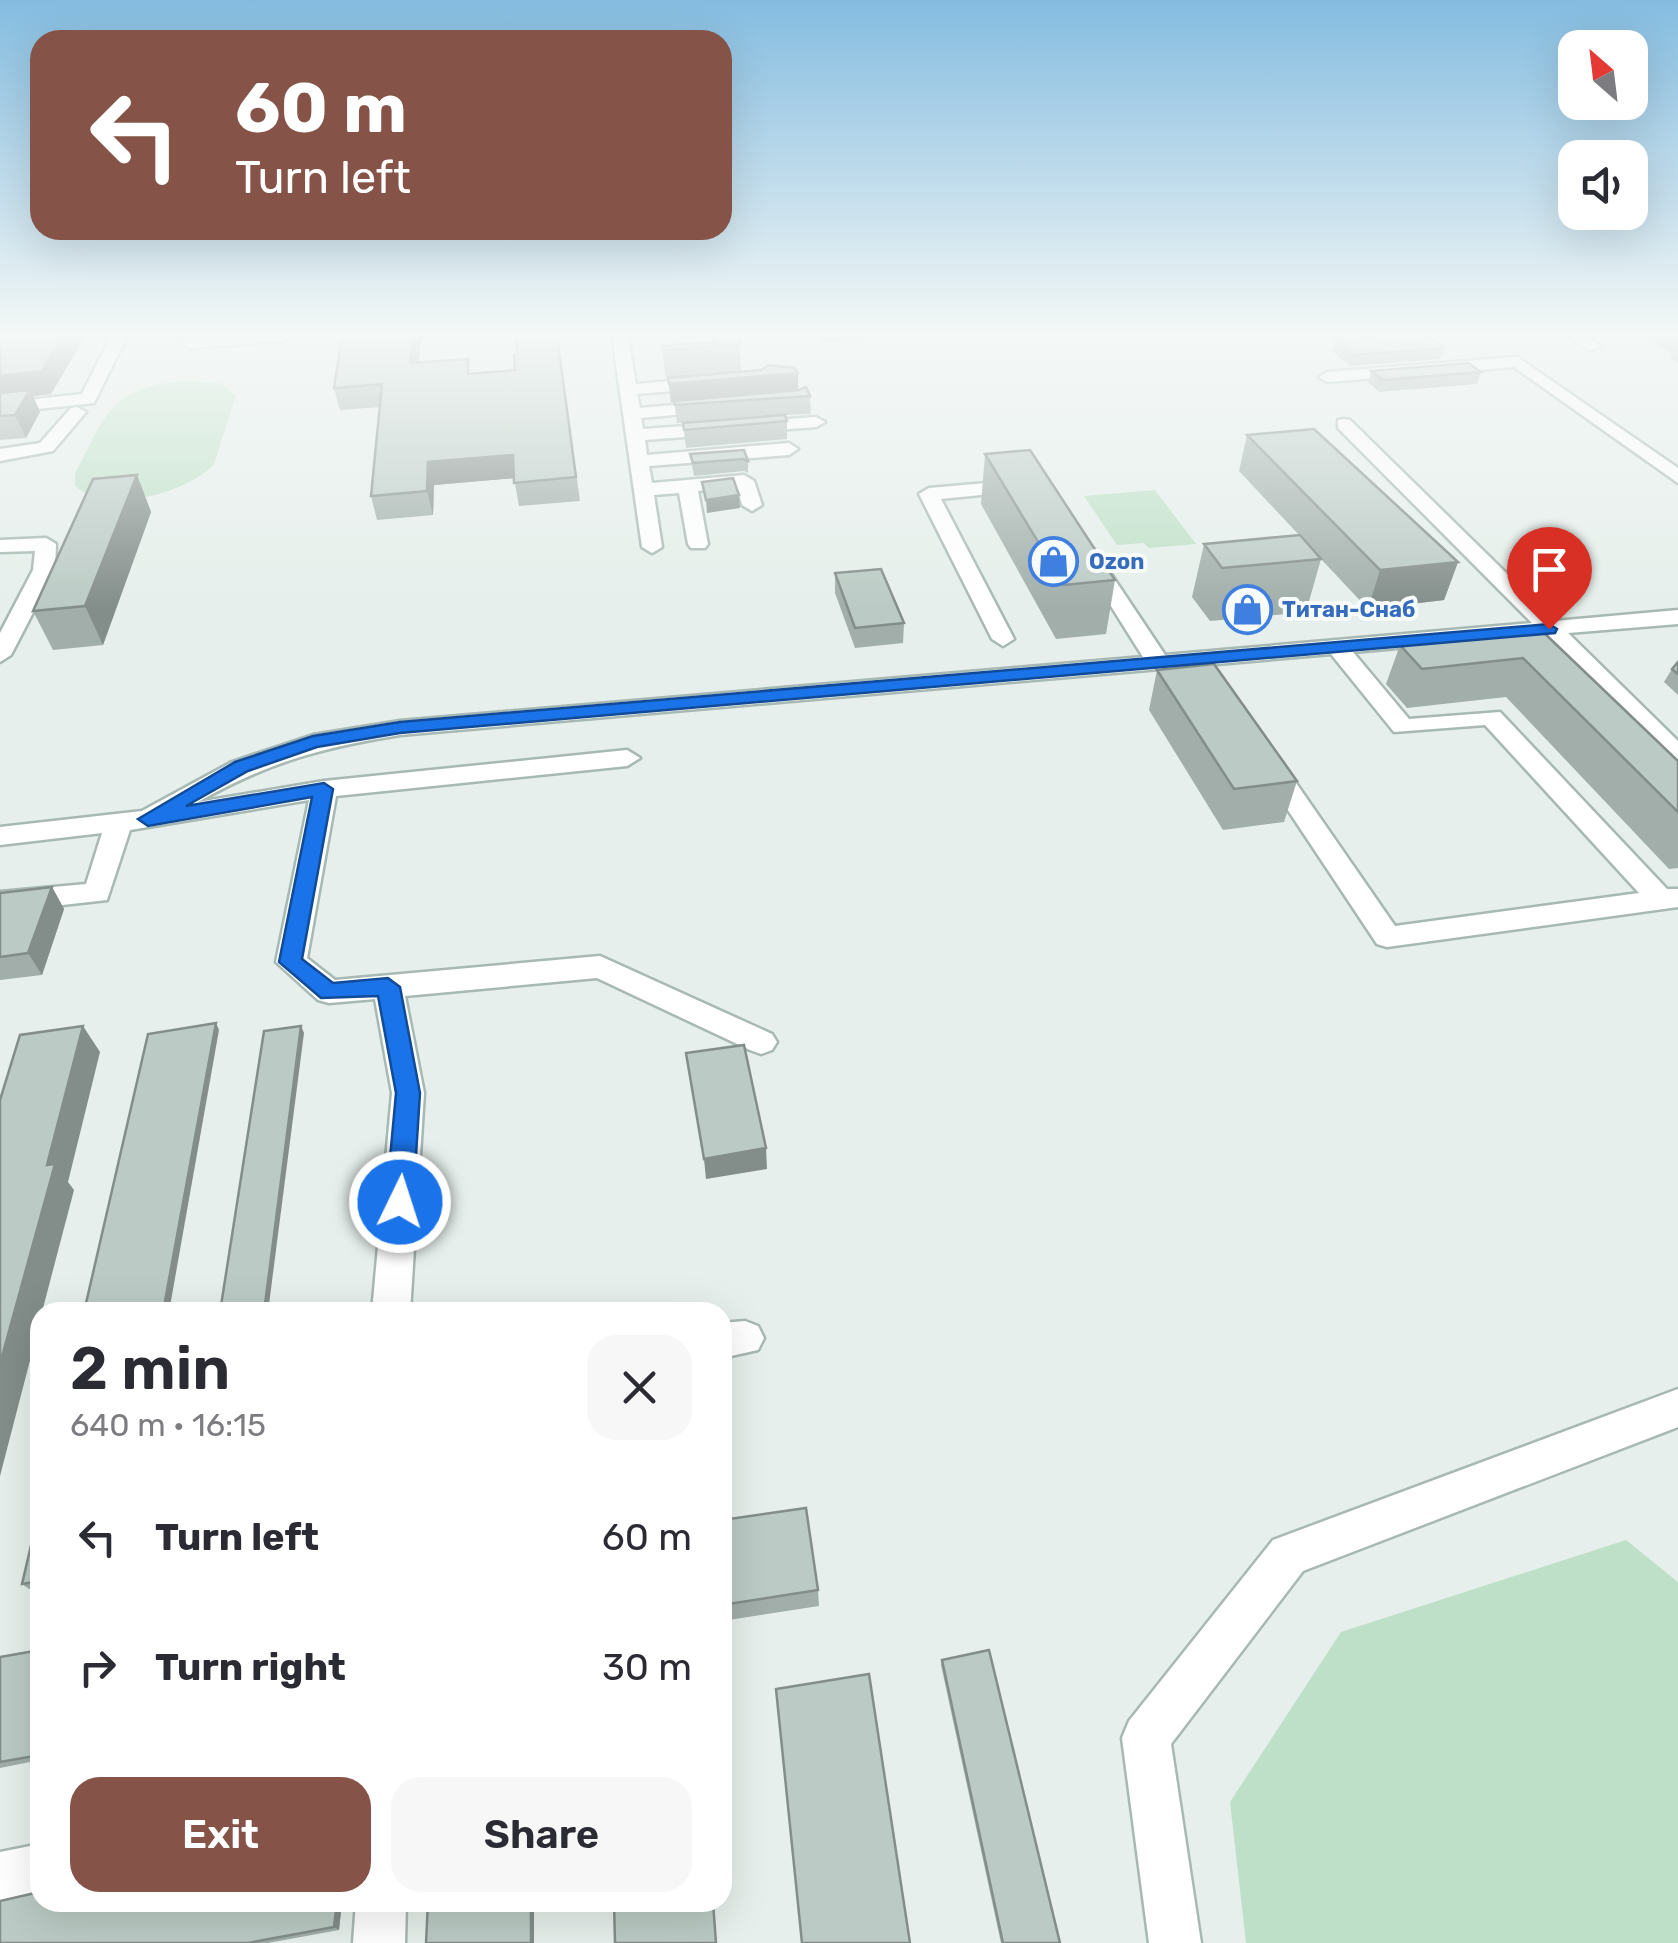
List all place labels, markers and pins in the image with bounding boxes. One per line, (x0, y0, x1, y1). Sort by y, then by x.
pin (1507, 527, 1592, 630)
shop icon: Ozon (1028, 535, 1080, 587)
place label: Ozon (1089, 548, 1144, 575)
shop icon: Титан-Снаб (1221, 583, 1273, 635)
place label: Титан-Снаб (1282, 596, 1415, 623)

